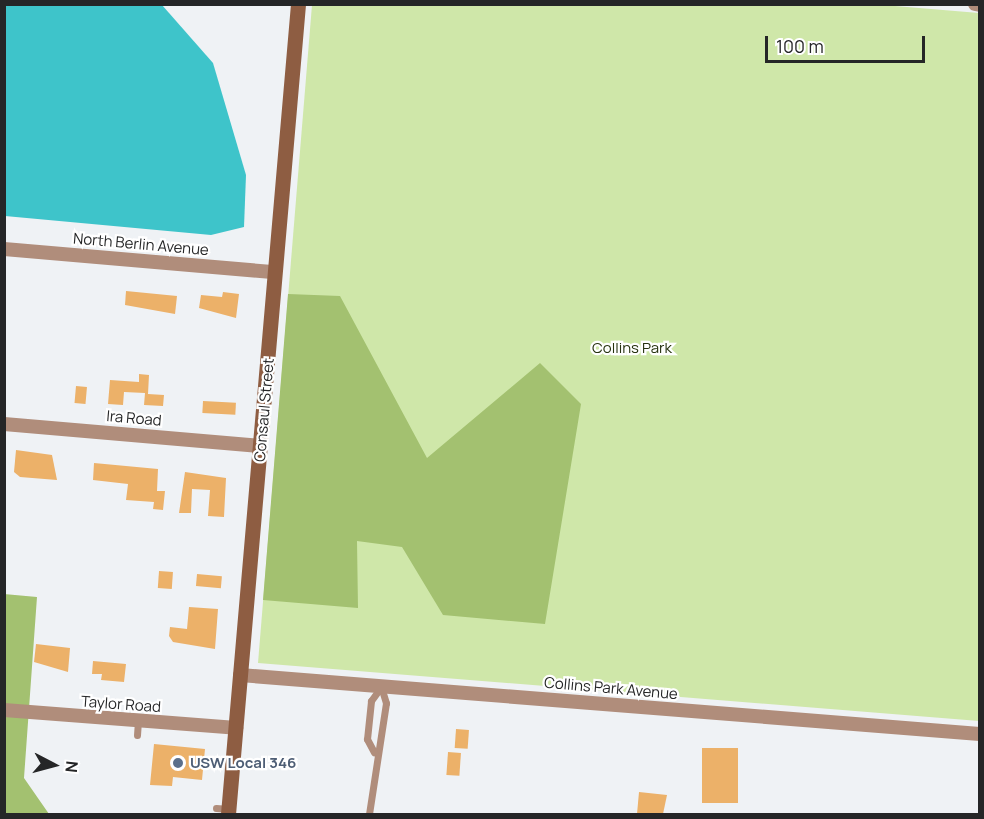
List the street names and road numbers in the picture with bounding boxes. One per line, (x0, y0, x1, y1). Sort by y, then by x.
street label: North Berlin Avenue (72, 229, 210, 259)
street label: Consaul Street (250, 357, 278, 463)
street label: Ira Road (106, 407, 162, 429)
street label: Collins Park Avenue (543, 673, 679, 703)
street label: Taylor Road (80, 692, 162, 716)

